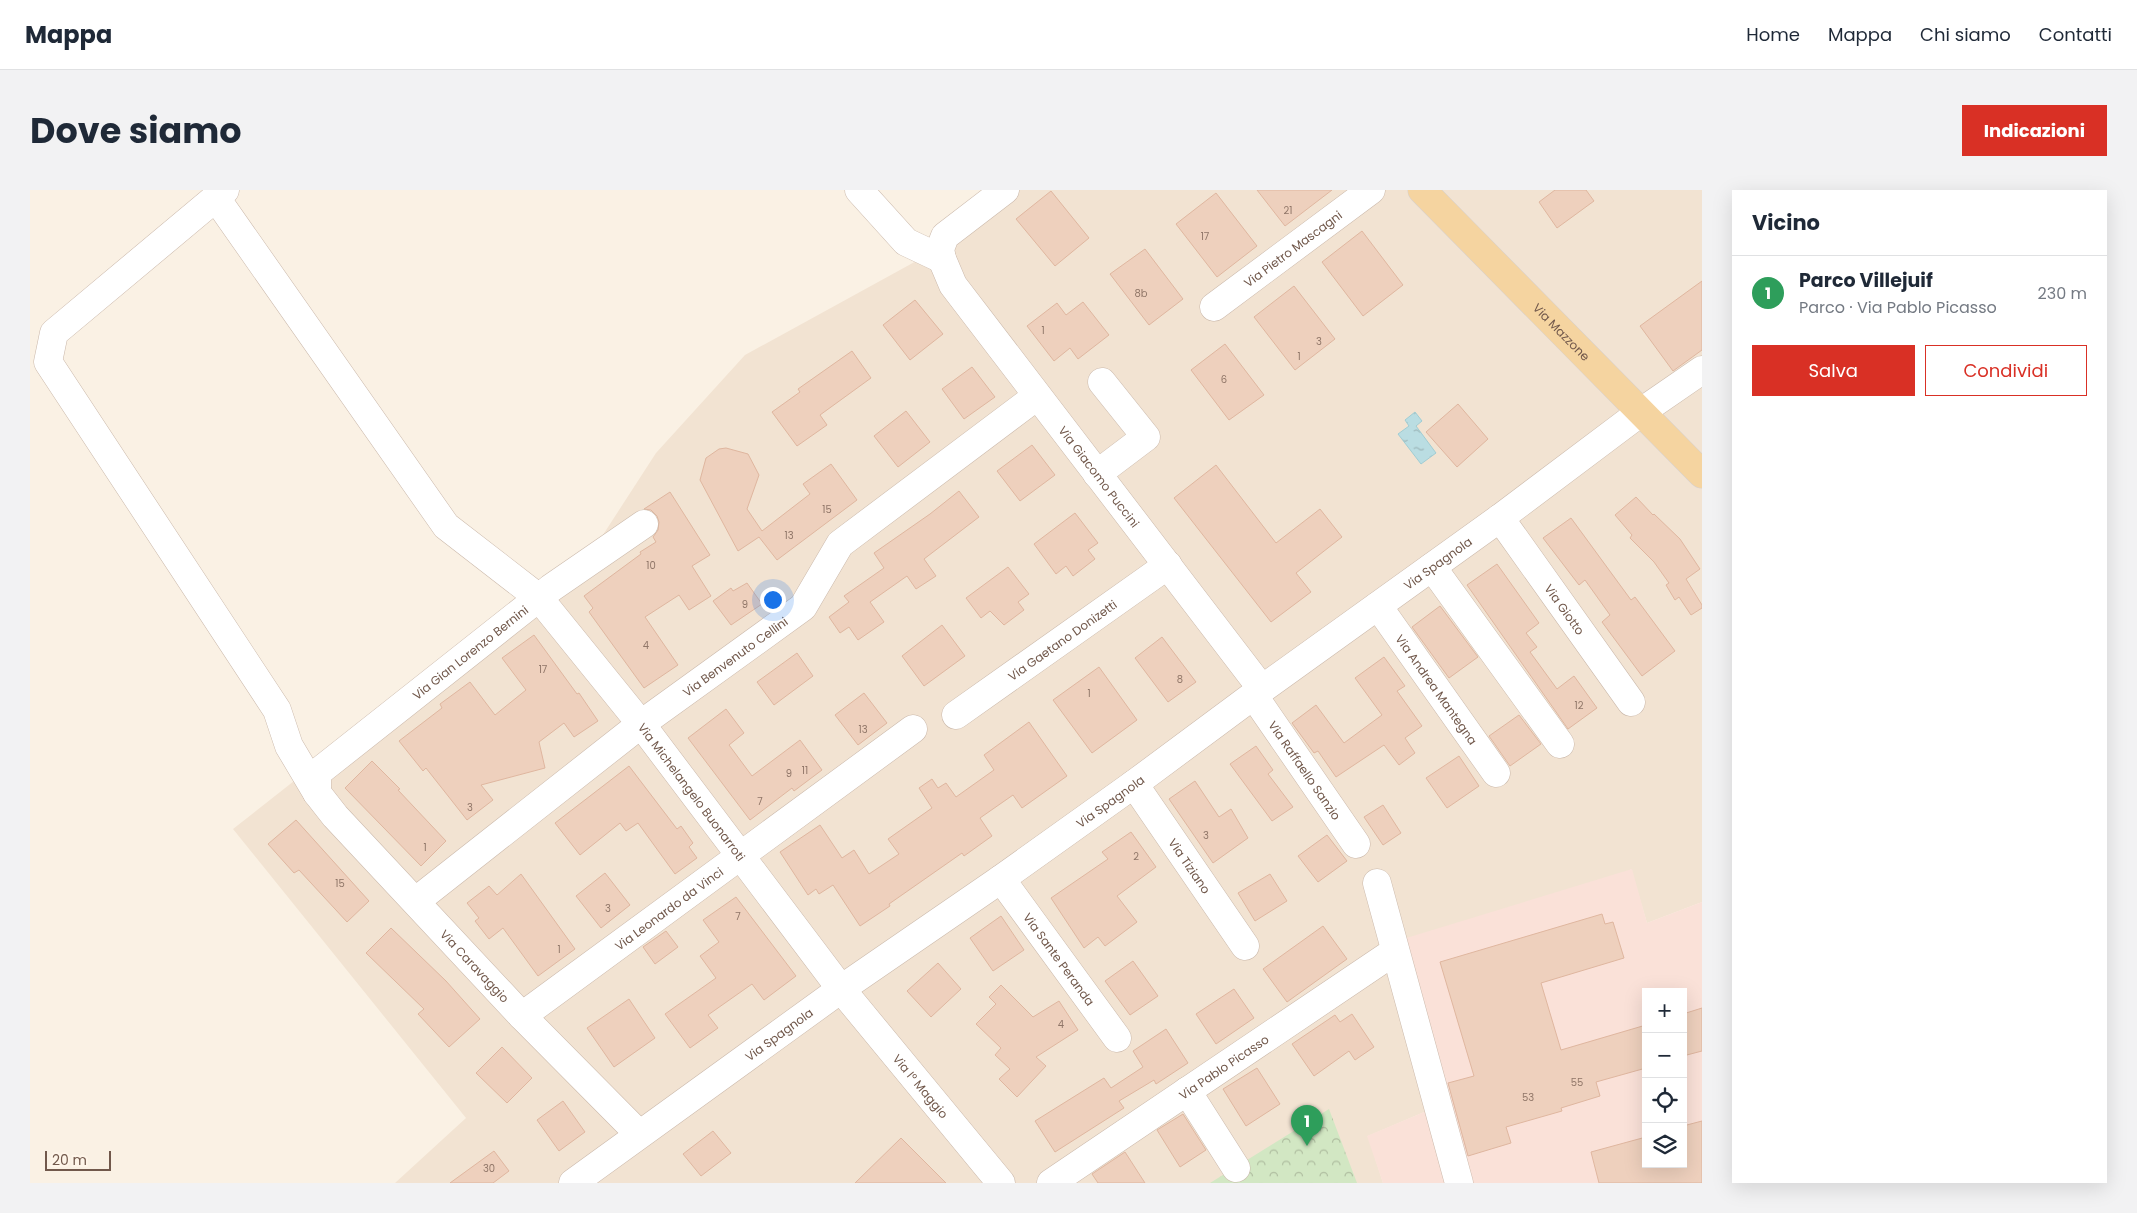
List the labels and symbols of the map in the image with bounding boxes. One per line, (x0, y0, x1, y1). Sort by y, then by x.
house number: 21 (1284, 203, 1292, 218)
street label: Via Pietro Mascagni (1240, 206, 1345, 291)
house number: 17 (1201, 229, 1210, 244)
house number: 8b (1134, 286, 1148, 301)
street label: Via Mazzone (1529, 299, 1594, 364)
house number: 1 (1041, 323, 1045, 338)
house number: 3 (1316, 334, 1322, 349)
house number: 1 (1297, 349, 1301, 364)
house number: 6 (1221, 372, 1227, 387)
street label: Via Giacomo Puccini (1055, 422, 1144, 531)
house number: 15 (822, 502, 832, 517)
house number: 13 (784, 528, 794, 543)
street label: Via Spagnola (1400, 533, 1475, 593)
house number: 10 (646, 558, 656, 573)
street label: Via Giotto (1541, 580, 1589, 638)
your location (760, 587, 786, 613)
street label: Via Gaetano Donizetti (1004, 595, 1120, 684)
house number: 9 (742, 597, 748, 612)
street label: Via Gian Lorenzo Bernini (409, 601, 531, 703)
street label: Via Benvenuto Cellini (679, 612, 791, 700)
street label: Via Andrea Mantegna (1392, 631, 1482, 748)
house number: 4 (643, 638, 649, 653)
house number: 17 (539, 662, 548, 677)
house number: 8 (1177, 672, 1183, 687)
house number: 1 (1087, 686, 1091, 701)
house number: 12 (1575, 698, 1584, 713)
street label: Via Raffaello Sanzio (1265, 717, 1345, 823)
street label: Via Michelangelo Buonarroti (634, 719, 750, 864)
house number: 13 (858, 722, 868, 737)
house number: 11 (802, 763, 808, 778)
house number: 9 (786, 766, 792, 781)
street label: Via Spagnola (1072, 771, 1148, 831)
house number: 7 (757, 794, 763, 809)
house number: 3 (467, 800, 473, 815)
house number: 3 (1203, 828, 1209, 843)
street label: Via Tiziano (1165, 835, 1215, 897)
house number: 1 (423, 840, 427, 855)
house number: 2 (1133, 849, 1139, 864)
street label: Via Leonardo da Vinci (611, 863, 726, 954)
house number: 15 (335, 876, 345, 891)
house number: 3 (605, 901, 611, 916)
house number: 7 (735, 909, 741, 924)
street label: Via Sante Peranda (1020, 909, 1099, 1009)
street label: Via Caravaggio (437, 926, 514, 1006)
house number: 1 (557, 942, 561, 957)
street label: Via Spagnola (741, 1004, 816, 1064)
house number: 4 (1058, 1017, 1064, 1032)
street label: Via Pablo Picasso (1175, 1030, 1272, 1103)
street label: Via I° Maggio (889, 1050, 953, 1122)
house number: 55 (1571, 1075, 1583, 1090)
house number: 53 (1522, 1090, 1534, 1105)
pin: 1 (1291, 1105, 1323, 1146)
scale bar (45, 1148, 111, 1171)
house number: 30 (483, 1161, 495, 1176)

